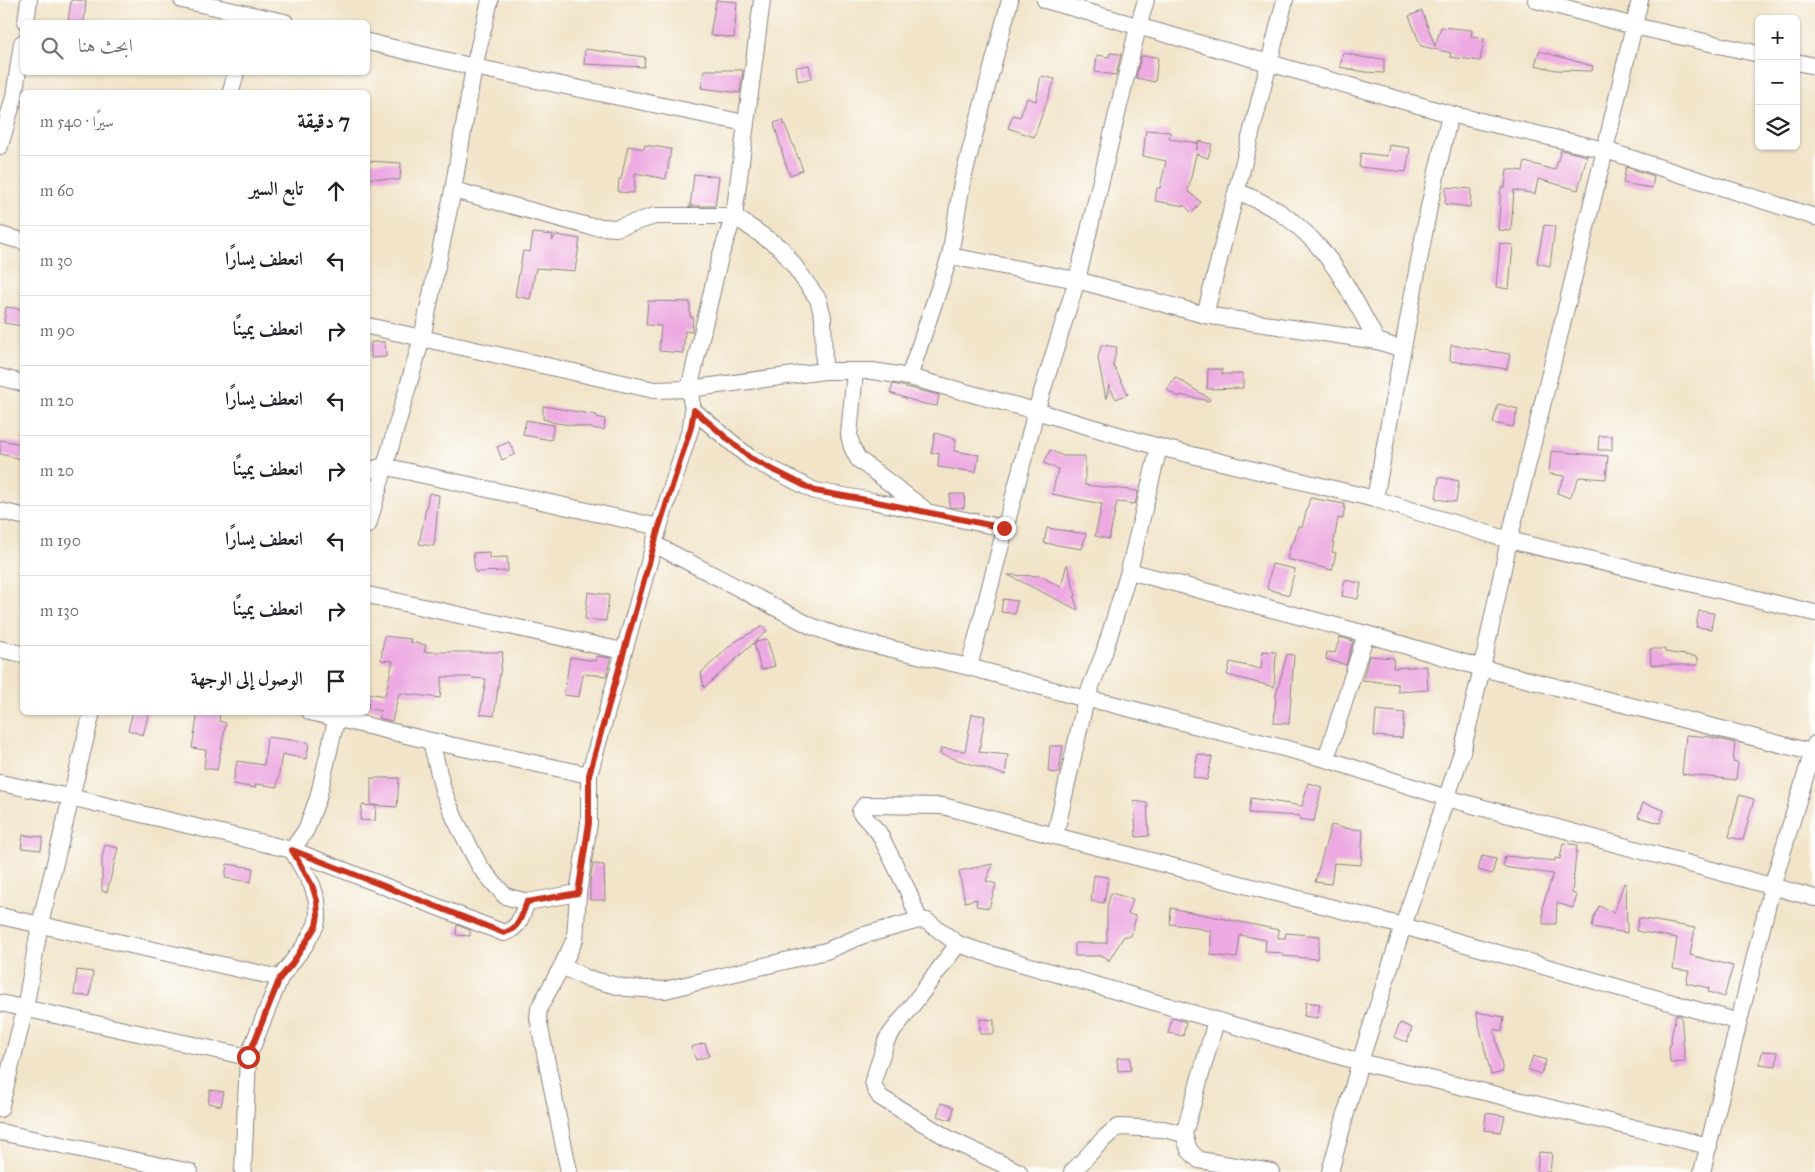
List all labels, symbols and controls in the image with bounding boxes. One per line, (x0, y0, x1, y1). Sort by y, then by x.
map controls (1755, 15, 1800, 150)
button: + (1755, 15, 1800, 60)
search box (20, 20, 370, 75)
icon: search (38, 34, 66, 62)
text: ابحث هنا (78, 34, 133, 57)
button: − (1755, 60, 1800, 105)
button: layers (1755, 105, 1800, 150)
text: 7 دقيقة (298, 108, 350, 134)
text: سيرًا · 540 m (40, 112, 114, 131)
text: تابع السير (249, 177, 303, 200)
icon: ahead (322, 177, 350, 205)
text: 60 m (40, 181, 74, 200)
text: انعطف يسارًا (225, 247, 303, 270)
icon: left (322, 247, 350, 275)
text: 30 m (40, 251, 73, 270)
text: انعطف يمينًا (233, 317, 303, 340)
icon: right (322, 317, 350, 345)
text: 90 m (40, 321, 75, 340)
text: انعطف يسارًا (225, 387, 303, 410)
icon: left (322, 387, 350, 415)
text: 20 m (40, 391, 74, 410)
text: انعطف يمينًا (233, 457, 303, 480)
icon: right (322, 457, 350, 485)
text: 20 m (40, 461, 74, 480)
route end (993, 517, 1016, 540)
text: انعطف يسارًا (225, 527, 303, 550)
icon: left (322, 527, 350, 555)
text: 190 m (40, 531, 81, 550)
text: انعطف يمينًا (233, 597, 303, 620)
icon: right (322, 597, 350, 625)
text: 130 m (40, 601, 79, 620)
text: الوصول إلى الوجهة (191, 667, 303, 690)
icon: arrive (322, 667, 350, 695)
route start (237, 1046, 260, 1069)

